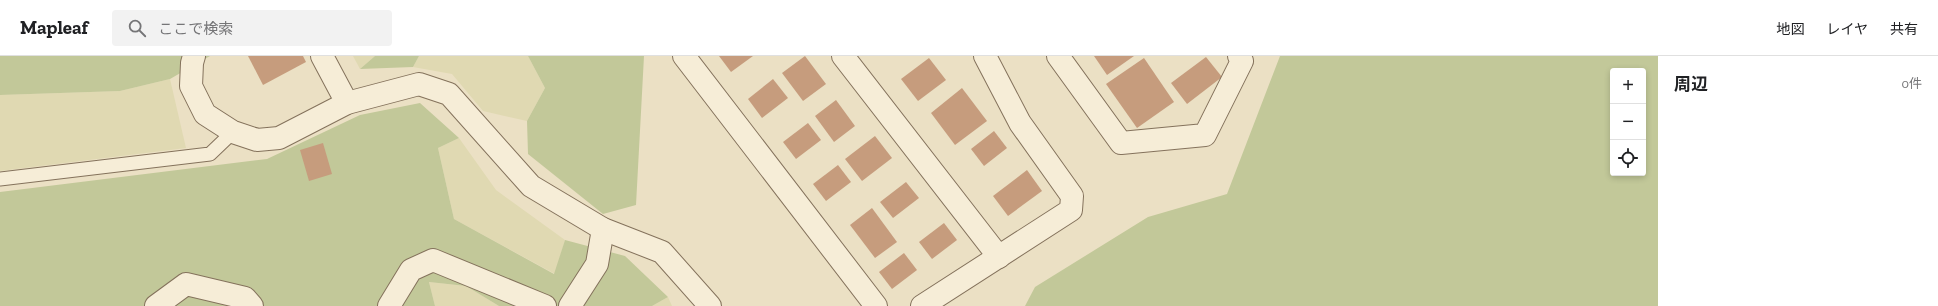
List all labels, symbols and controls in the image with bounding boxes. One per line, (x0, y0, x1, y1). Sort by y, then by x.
search box (112, 10, 392, 46)
text: Mapleaf (20, 16, 88, 39)
icon: search (126, 17, 148, 39)
text: ここで検索 (158, 20, 233, 38)
text: 地図 (1776, 21, 1804, 38)
text: レイヤ (1826, 21, 1868, 38)
text: 共有 (1890, 21, 1918, 38)
map controls (1610, 68, 1646, 176)
button: + (1610, 68, 1646, 104)
text: 周辺 (1674, 74, 1708, 94)
text: 0件 (1902, 76, 1922, 91)
button: − (1610, 104, 1646, 140)
button: locate (1610, 140, 1646, 176)

